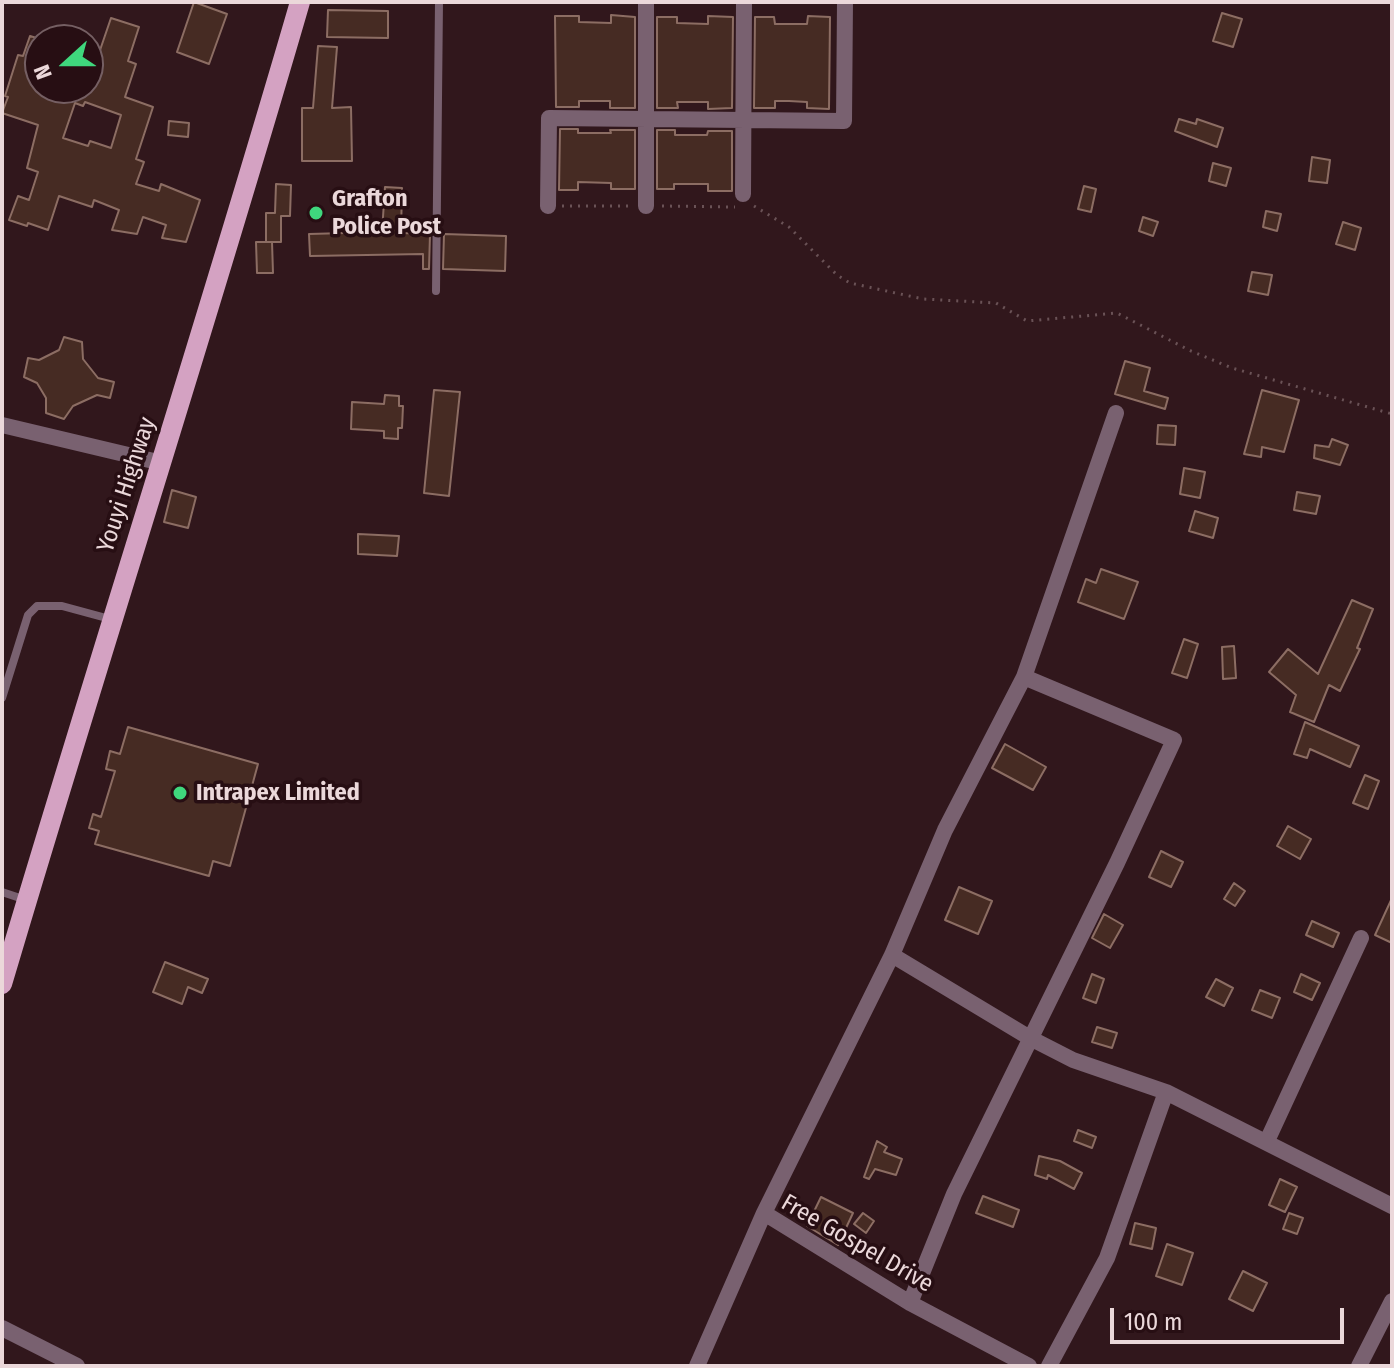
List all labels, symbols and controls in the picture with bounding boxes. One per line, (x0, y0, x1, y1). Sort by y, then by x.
north arrow (24, 24, 104, 104)
text: N (28, 61, 58, 83)
place label: Grafton Police Post (332, 185, 441, 241)
marker: Grafton Police Post (307, 204, 325, 222)
street label: Youyi Highway (92, 414, 162, 556)
place label: Intrapex Limited (196, 779, 360, 807)
marker: Intrapex Limited (171, 784, 189, 802)
street label: Free Gospel Drive (776, 1189, 938, 1299)
scale bar (1114, 1292, 1348, 1342)
text: 100 m (1124, 1308, 1182, 1336)

